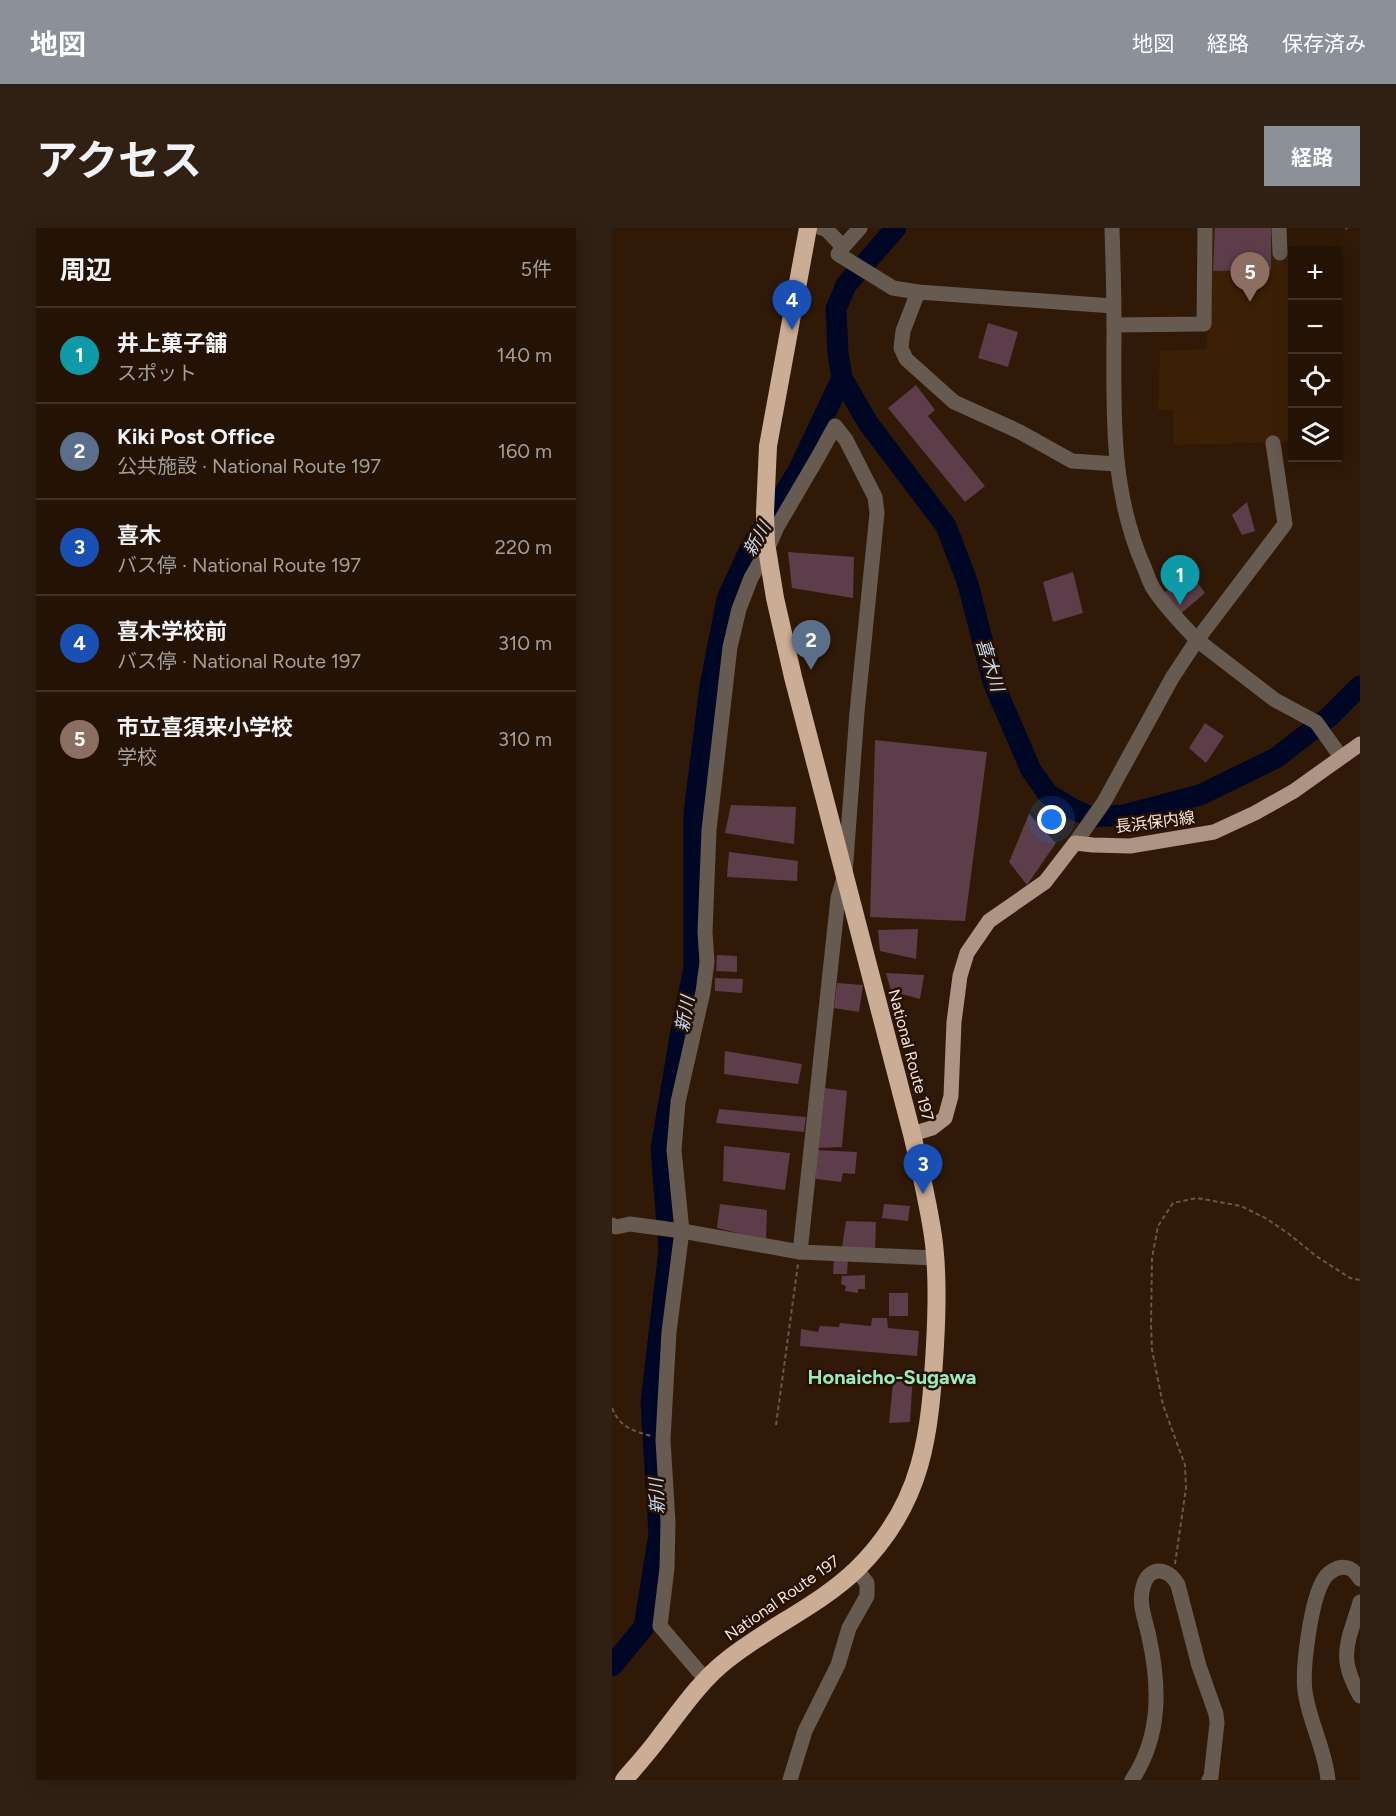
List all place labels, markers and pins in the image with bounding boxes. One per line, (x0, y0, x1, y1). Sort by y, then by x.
pin: 5 (1230, 253, 1270, 302)
pin: 4 (772, 280, 812, 330)
pin: 1 (1160, 556, 1200, 605)
pin: 2 (792, 620, 830, 670)
pin: 3 (904, 1144, 942, 1194)

